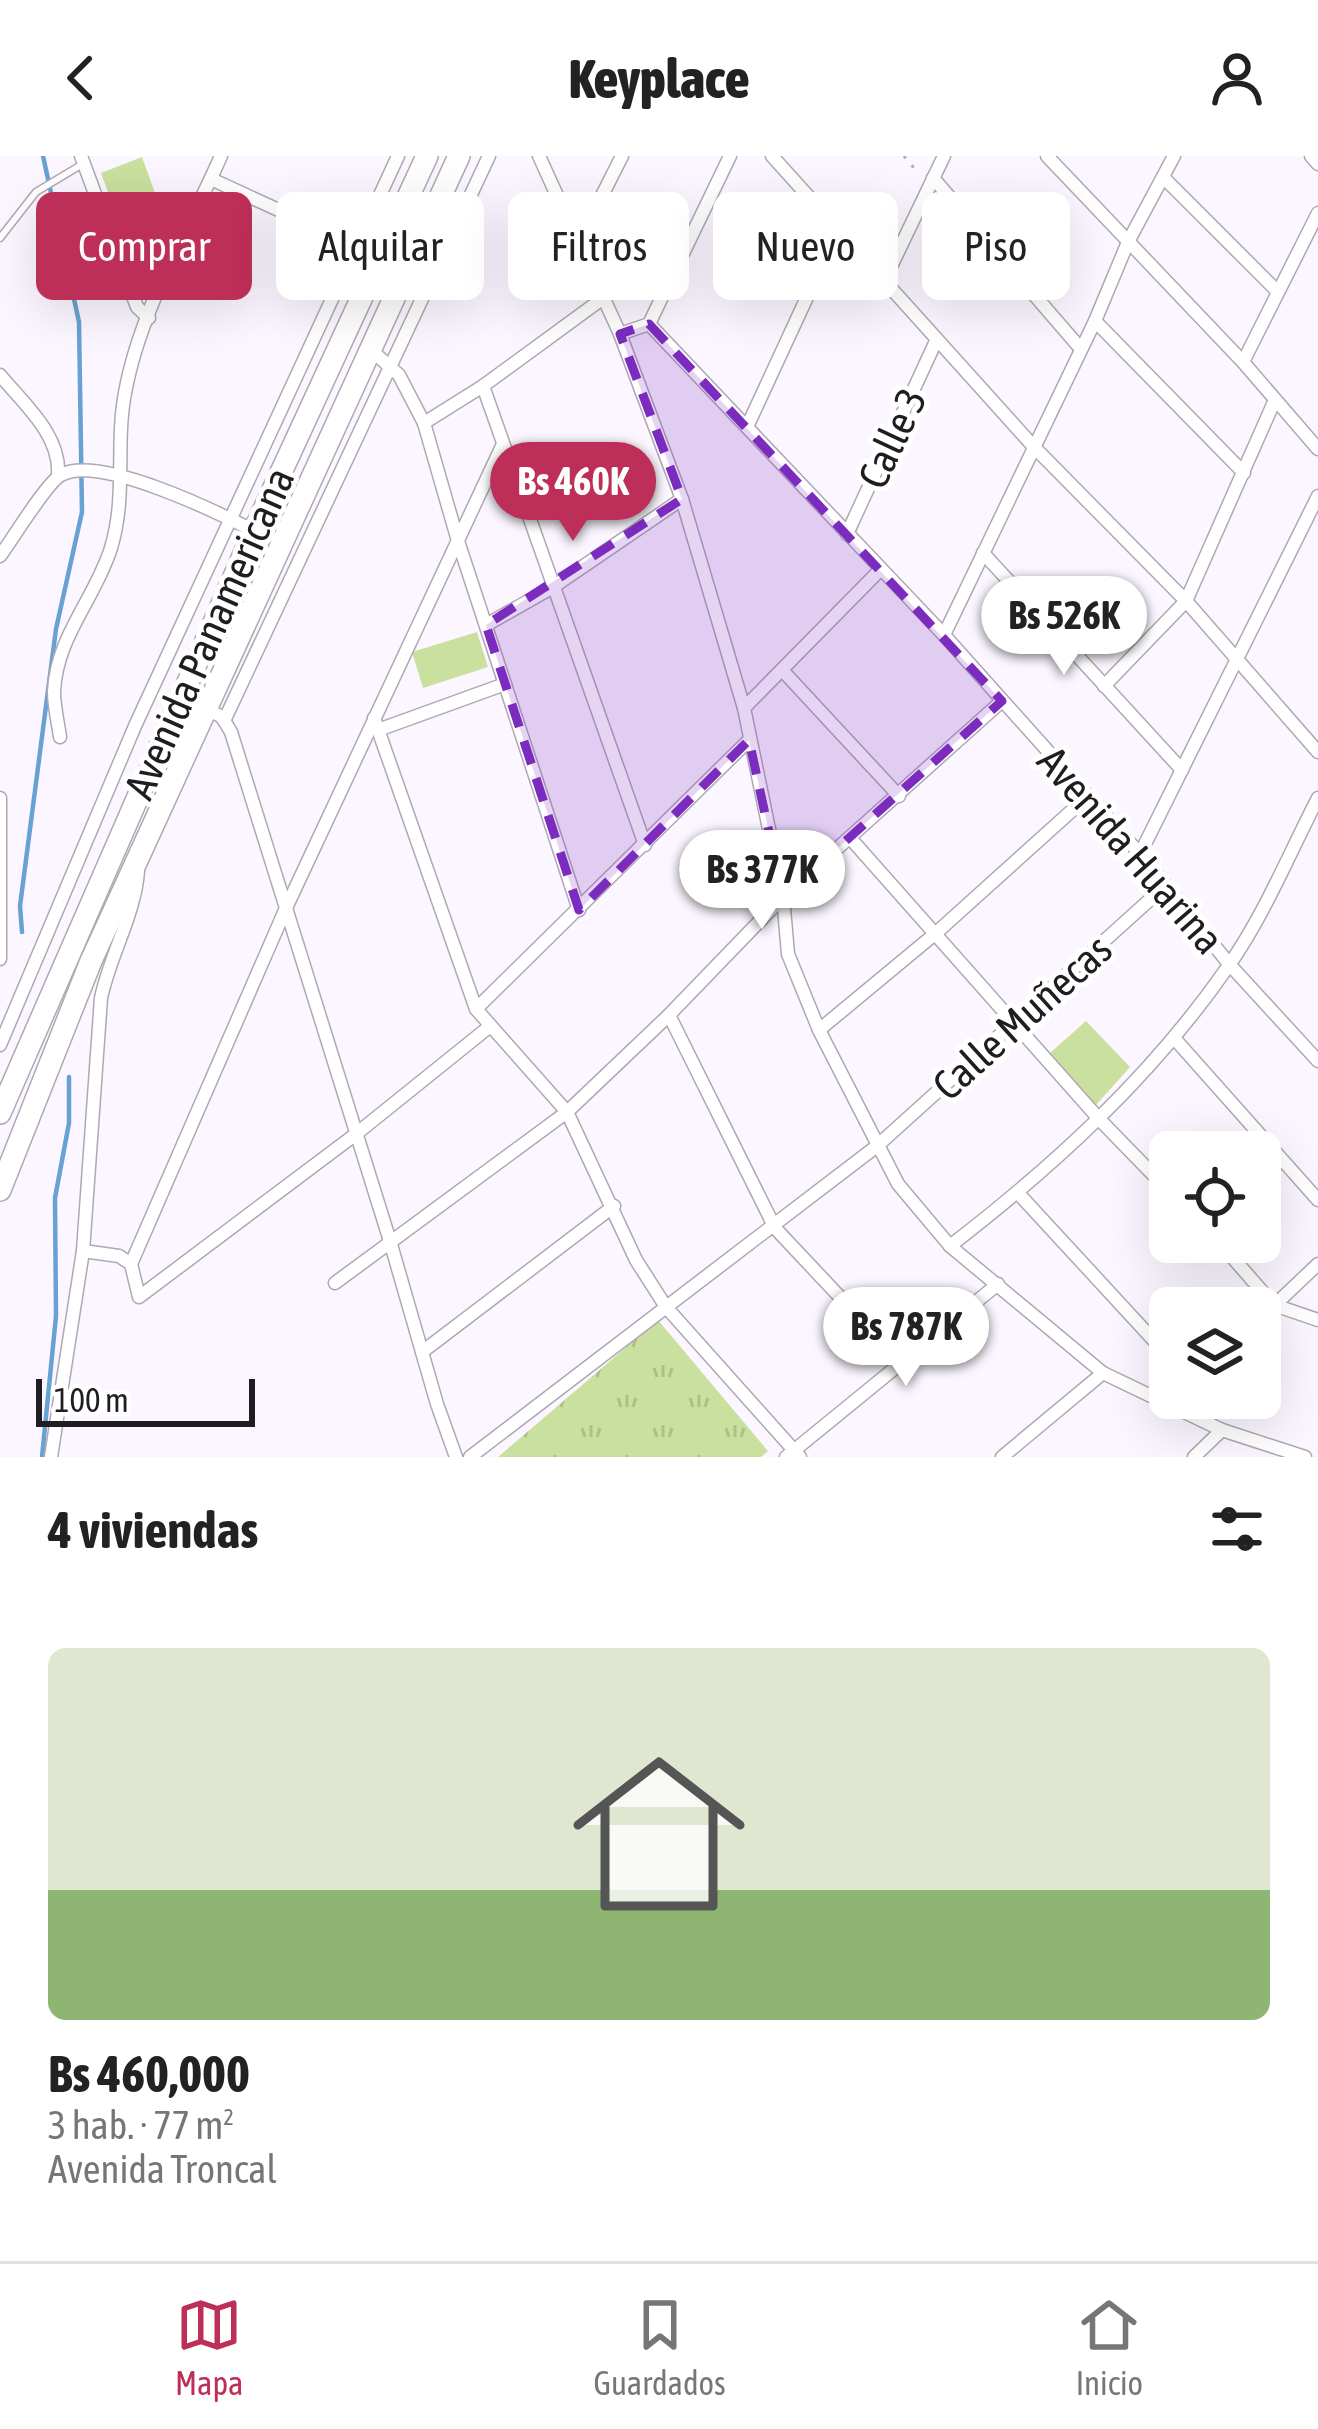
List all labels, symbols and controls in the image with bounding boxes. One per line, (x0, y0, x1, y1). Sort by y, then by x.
icon: back (48, 45, 114, 111)
icon: person (1204, 45, 1270, 111)
text: Keyplace (568, 48, 750, 109)
chip: Comprar (36, 192, 252, 300)
chip: Alquilar (276, 192, 484, 300)
chip: Filtros (508, 192, 689, 300)
chip: Nuevo (713, 192, 898, 300)
chip: Piso (922, 192, 1070, 300)
street label: Calle 3 (848, 380, 936, 496)
pin: Bs 460K (462, 442, 684, 544)
text: Bs 460K (517, 459, 629, 503)
street label: Avenida Panamericana (114, 460, 304, 806)
pin: Bs 526K (953, 576, 1175, 678)
text: Bs 526K (1008, 593, 1120, 637)
street label: Avenida Huarina (1028, 737, 1234, 963)
pin: Bs 377K (651, 830, 873, 932)
text: Bs 377K (706, 847, 818, 891)
street label: Calle Muñecas (923, 925, 1121, 1109)
map controls (1149, 1131, 1281, 1419)
button: locate (1149, 1131, 1281, 1263)
pin: Bs 787K (795, 1287, 1017, 1389)
button: layers (1149, 1287, 1281, 1419)
text: Bs 787K (850, 1304, 962, 1348)
scale bar (36, 1373, 255, 1426)
text: 100 m (54, 1381, 129, 1419)
icon: filters (1204, 1496, 1270, 1562)
text: 4 viviendas (48, 1500, 258, 1559)
icon: home (551, 1726, 767, 1942)
text: Bs 460,000 (48, 2044, 250, 2103)
text: 3 hab. · 77 m² (48, 2103, 234, 2147)
text: Avenida Troncal (48, 2147, 277, 2191)
tab: Mapa (175, 2292, 243, 2402)
tab: Guardados (593, 2292, 726, 2402)
tab: Inicio (1076, 2292, 1143, 2402)

